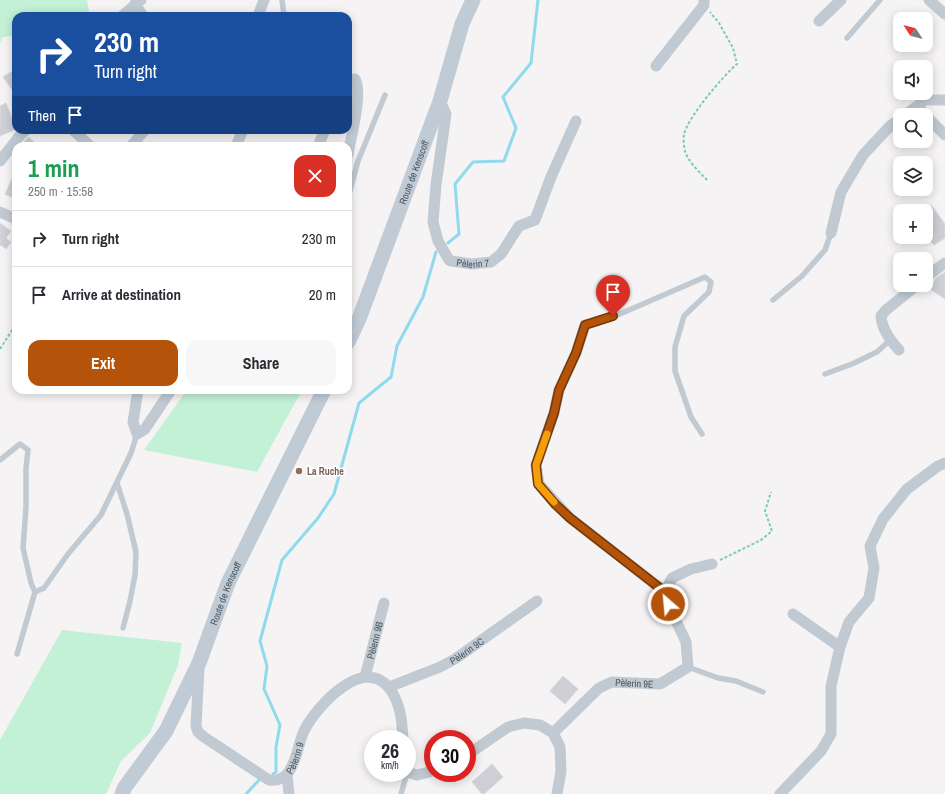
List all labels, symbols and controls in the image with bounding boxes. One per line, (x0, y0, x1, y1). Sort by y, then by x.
north arrow (893, 12, 933, 52)
map controls (893, 12, 933, 292)
text: 230 m (94, 23, 159, 61)
icon: right (28, 28, 80, 80)
text: Turn right (94, 59, 157, 84)
button: sound (893, 60, 933, 100)
icon: arrive (64, 104, 86, 126)
text: Then (28, 105, 56, 126)
button: search (893, 108, 933, 148)
street label: Route de Kenscoff (396, 138, 432, 206)
text: 1 min (28, 152, 79, 184)
button: close (294, 155, 336, 197)
button: layers (893, 156, 933, 196)
text: 250 m · 15:58 (28, 183, 93, 200)
button: + (893, 204, 933, 244)
icon: right (28, 228, 50, 250)
text: Turn right (62, 228, 119, 249)
text: 230 m (302, 228, 336, 249)
button: − (893, 252, 933, 292)
street label: Pèlerin 7 (456, 256, 490, 271)
pin (596, 275, 630, 316)
icon: arrive (602, 281, 624, 303)
icon: arrive (28, 284, 50, 306)
text: Arrive at destination (62, 284, 181, 305)
text: 20 m (309, 284, 336, 305)
button: Exit (28, 340, 178, 386)
button: Share (186, 340, 336, 386)
place label: La Ruche (307, 465, 344, 478)
marker: La Ruche (294, 466, 304, 476)
street label: Route de Kenscoff (207, 559, 245, 627)
position arrow (647, 583, 689, 625)
street label: Pèlerin 9B (364, 620, 386, 661)
street label: Pèlerin 9C (448, 635, 487, 668)
street label: Pèlerin 9E (615, 676, 654, 691)
speed limit sign: 30 (424, 730, 476, 782)
text: 26 (381, 737, 399, 764)
street label: Pèlerin 9 (283, 740, 307, 777)
text: km/h (381, 759, 399, 772)

